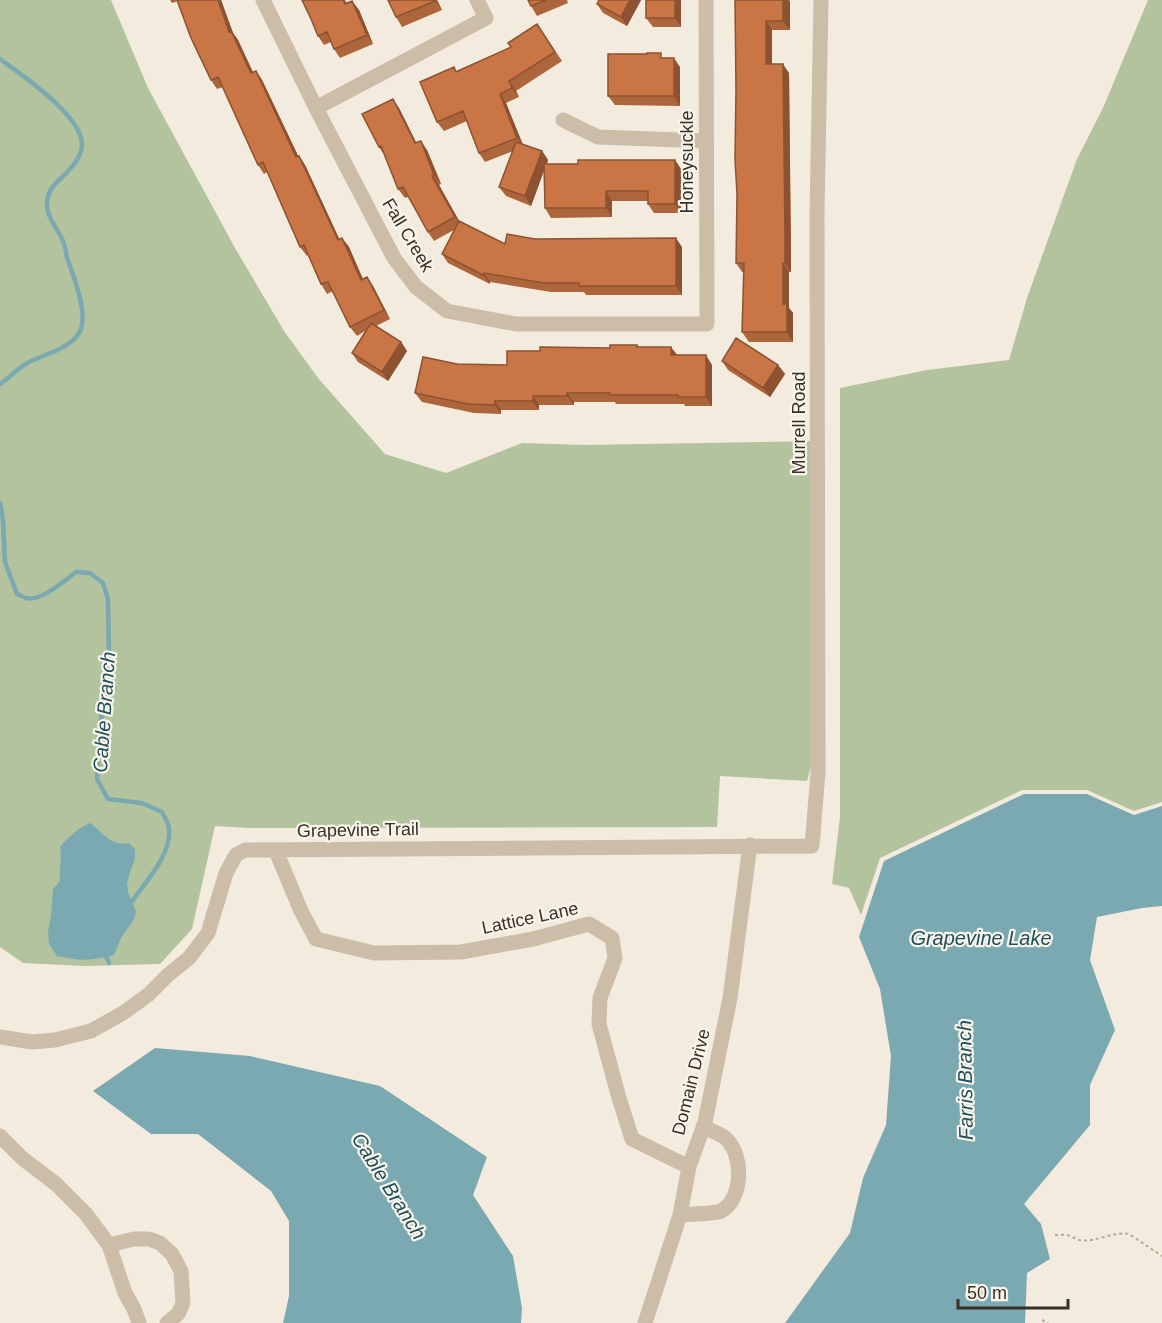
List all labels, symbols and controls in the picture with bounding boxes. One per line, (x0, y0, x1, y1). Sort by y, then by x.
street label: Honeysuckle (677, 110, 697, 214)
street label: Fall Creek (378, 195, 438, 276)
street label: Murrell Road (789, 371, 809, 475)
water label: Cable Branch (89, 651, 119, 773)
street label: Grapevine Trail (297, 819, 419, 841)
street label: Lattice Lane (480, 898, 580, 938)
water label: Grapevine Lake (910, 927, 1052, 949)
water label: Farris Branch (953, 1020, 977, 1140)
street label: Domain Drive (668, 1027, 714, 1137)
water label: Cable Branch (348, 1129, 430, 1243)
scale bar (958, 1272, 1068, 1310)
text: 50 m (967, 1283, 1007, 1303)

